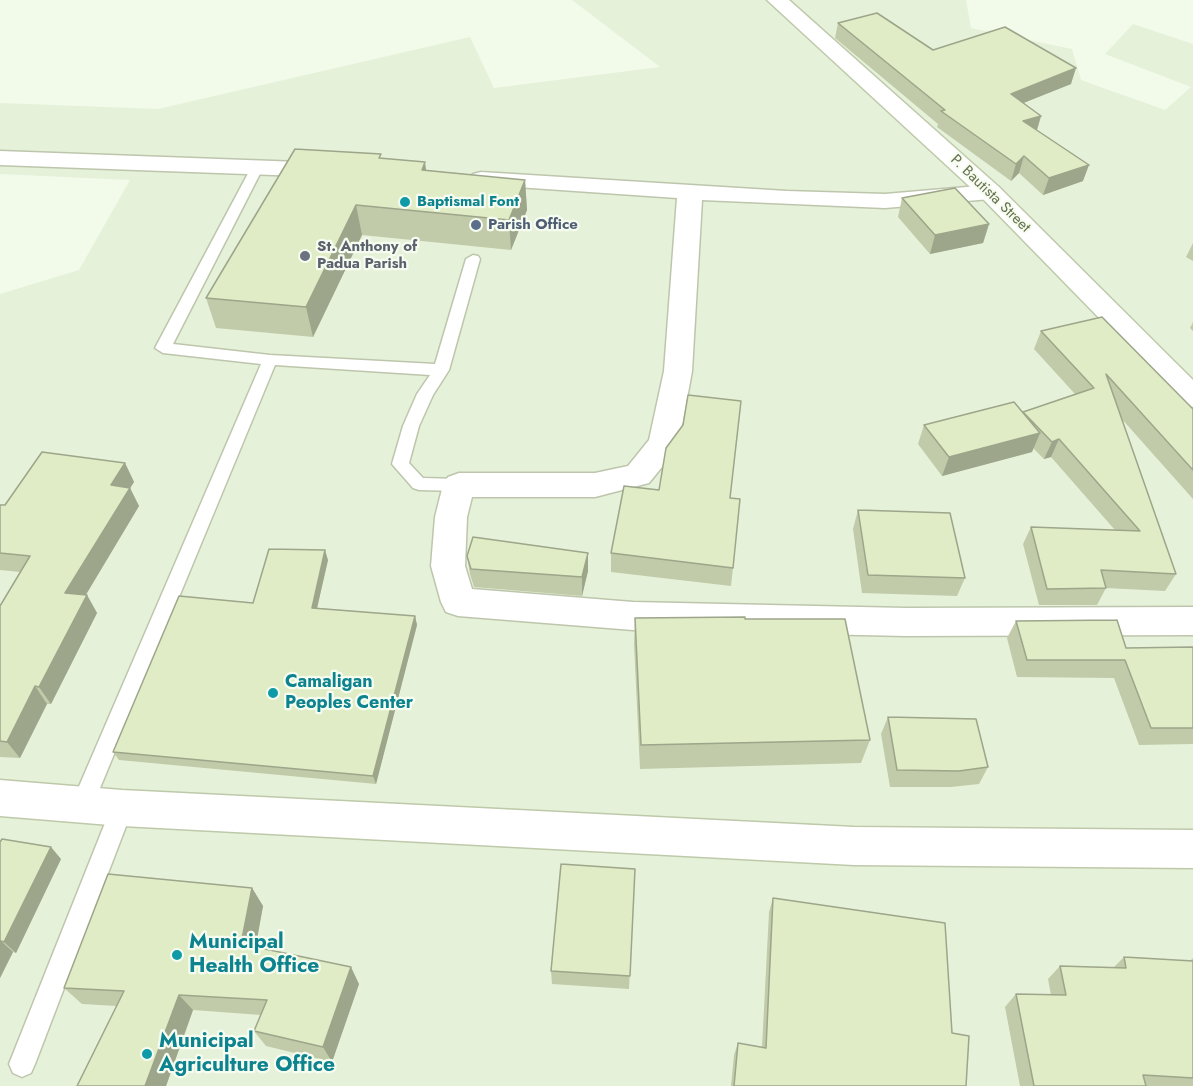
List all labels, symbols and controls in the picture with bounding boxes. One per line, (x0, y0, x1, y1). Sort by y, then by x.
street label: P. Bautista Street (946, 151, 1034, 237)
place label: Baptismal Font (417, 193, 519, 211)
marker: Baptismal Font (398, 195, 412, 209)
place label: Parish Office (488, 216, 578, 234)
marker: Parish Office (469, 218, 483, 232)
place label: St. Anthony of Padua Parish (317, 238, 417, 273)
marker: St. Anthony of Padua Parish (298, 249, 312, 263)
place label: Camaligan Peoples Center (285, 672, 413, 714)
marker: Camaligan Peoples Center (266, 686, 280, 700)
place label: Municipal Health Office (189, 930, 319, 980)
marker: Municipal Health Office (170, 948, 184, 962)
place label: Municipal Agriculture Office (159, 1029, 335, 1079)
marker: Municipal Agriculture Office (140, 1047, 154, 1061)

